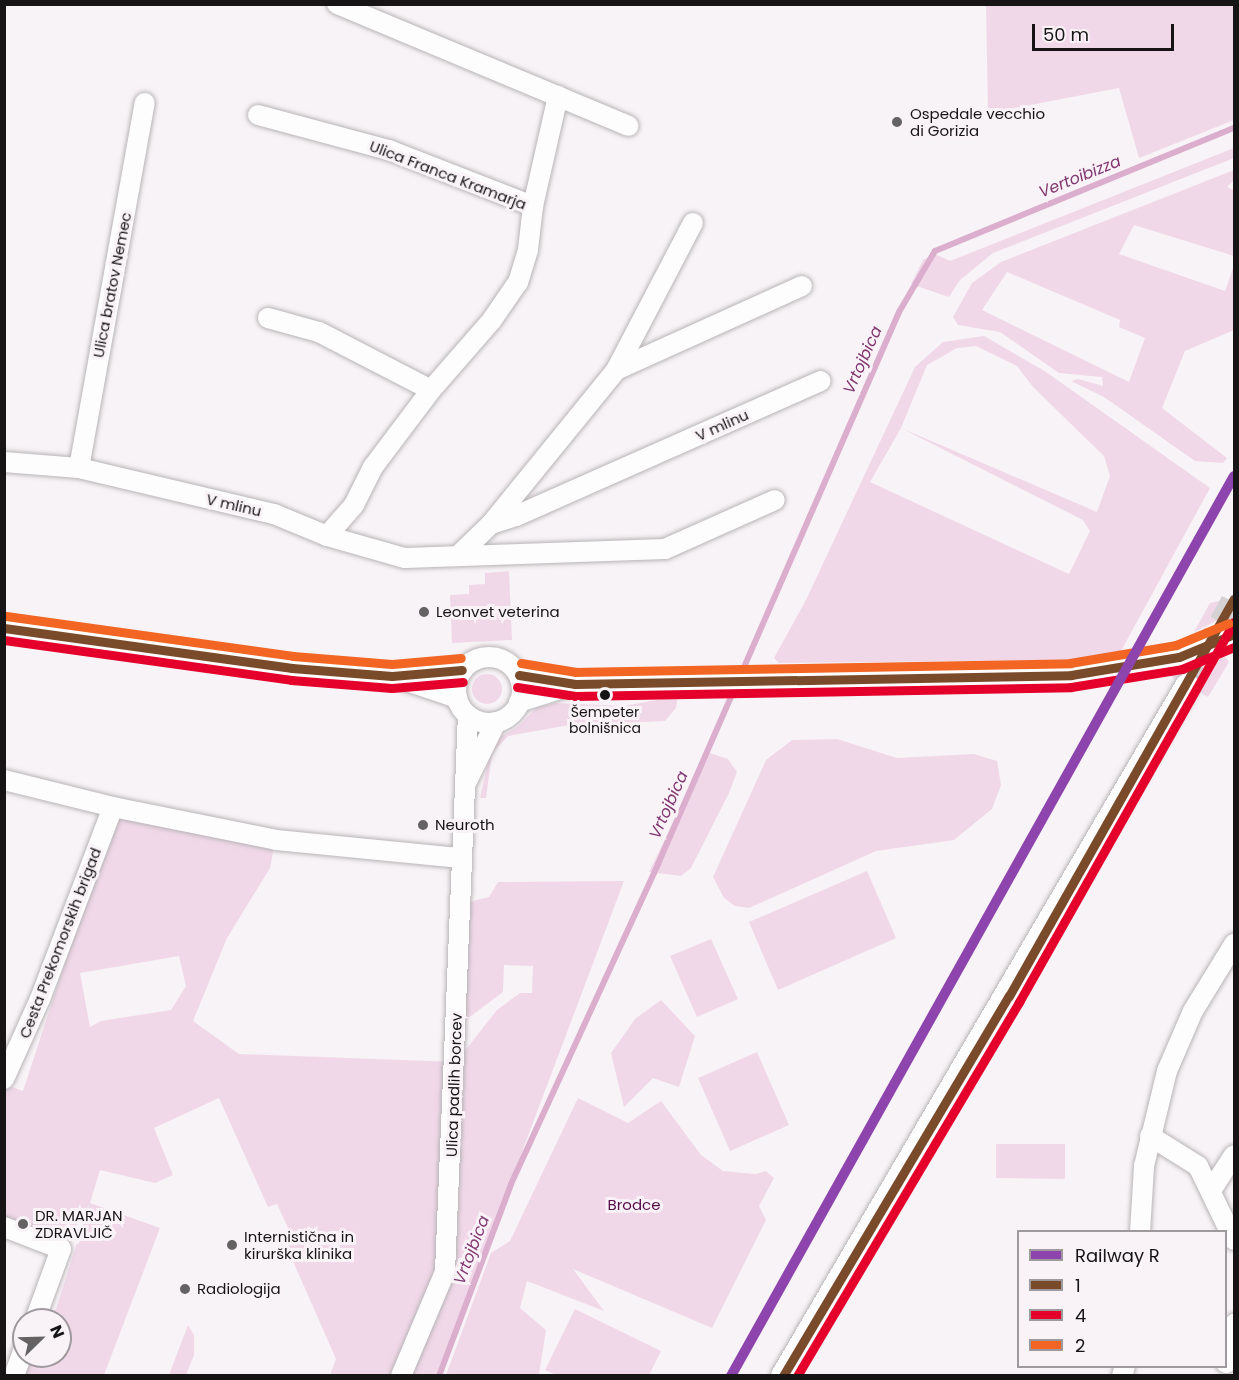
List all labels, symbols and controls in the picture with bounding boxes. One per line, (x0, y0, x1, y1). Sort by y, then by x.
scale bar (1035, 12, 1178, 50)
text: 50 m (1043, 22, 1089, 47)
place label: Ospedale vecchio di Gorizia (910, 104, 1045, 139)
marker: Ospedale vecchio di Gorizia (888, 113, 906, 131)
street label: Ulica Franca Kramarja (367, 137, 529, 213)
water label: Vertoibizza (1036, 152, 1124, 202)
street label: Ulica bratov Nemec (89, 211, 135, 359)
water label: Vrtojbica (840, 323, 886, 397)
street label: V mlinu (693, 405, 751, 445)
street label: V mlinu (205, 490, 263, 520)
place label: Leonvet veterina (436, 603, 560, 621)
marker: Leonvet veterina (417, 605, 431, 619)
marker: Šempeter bolnišnica (599, 689, 611, 701)
place label: Šempeter bolnišnica (569, 704, 641, 736)
water label: Vrtojbica (646, 768, 692, 842)
place label: Neuroth (435, 816, 495, 834)
marker: Neuroth (416, 818, 430, 832)
street label: Cesta Prekomorskih brigad (15, 845, 105, 1041)
street label: Ulica padlih borcev (442, 1013, 466, 1157)
park label: Brodce (608, 1196, 660, 1214)
place label: DR. MARJAN ZDRAVLJIČ (35, 1206, 123, 1241)
water label: Vrtojbica (450, 1213, 494, 1287)
marker: DR. MARJAN ZDRAVLJIČ (16, 1217, 30, 1231)
place label: Internistična in kirurška klinika (244, 1227, 354, 1262)
legend (1017, 1230, 1227, 1368)
marker: Internistična in kirurška klinika (225, 1238, 239, 1252)
text: Railway R (1075, 1243, 1160, 1268)
text: 1 (1075, 1273, 1081, 1298)
place label: Radiologija (197, 1280, 281, 1298)
marker: Radiologija (178, 1282, 192, 1296)
text: 4 (1075, 1303, 1086, 1328)
north arrow (12, 1308, 72, 1368)
text: N (44, 1322, 70, 1342)
text: 2 (1075, 1333, 1085, 1358)

